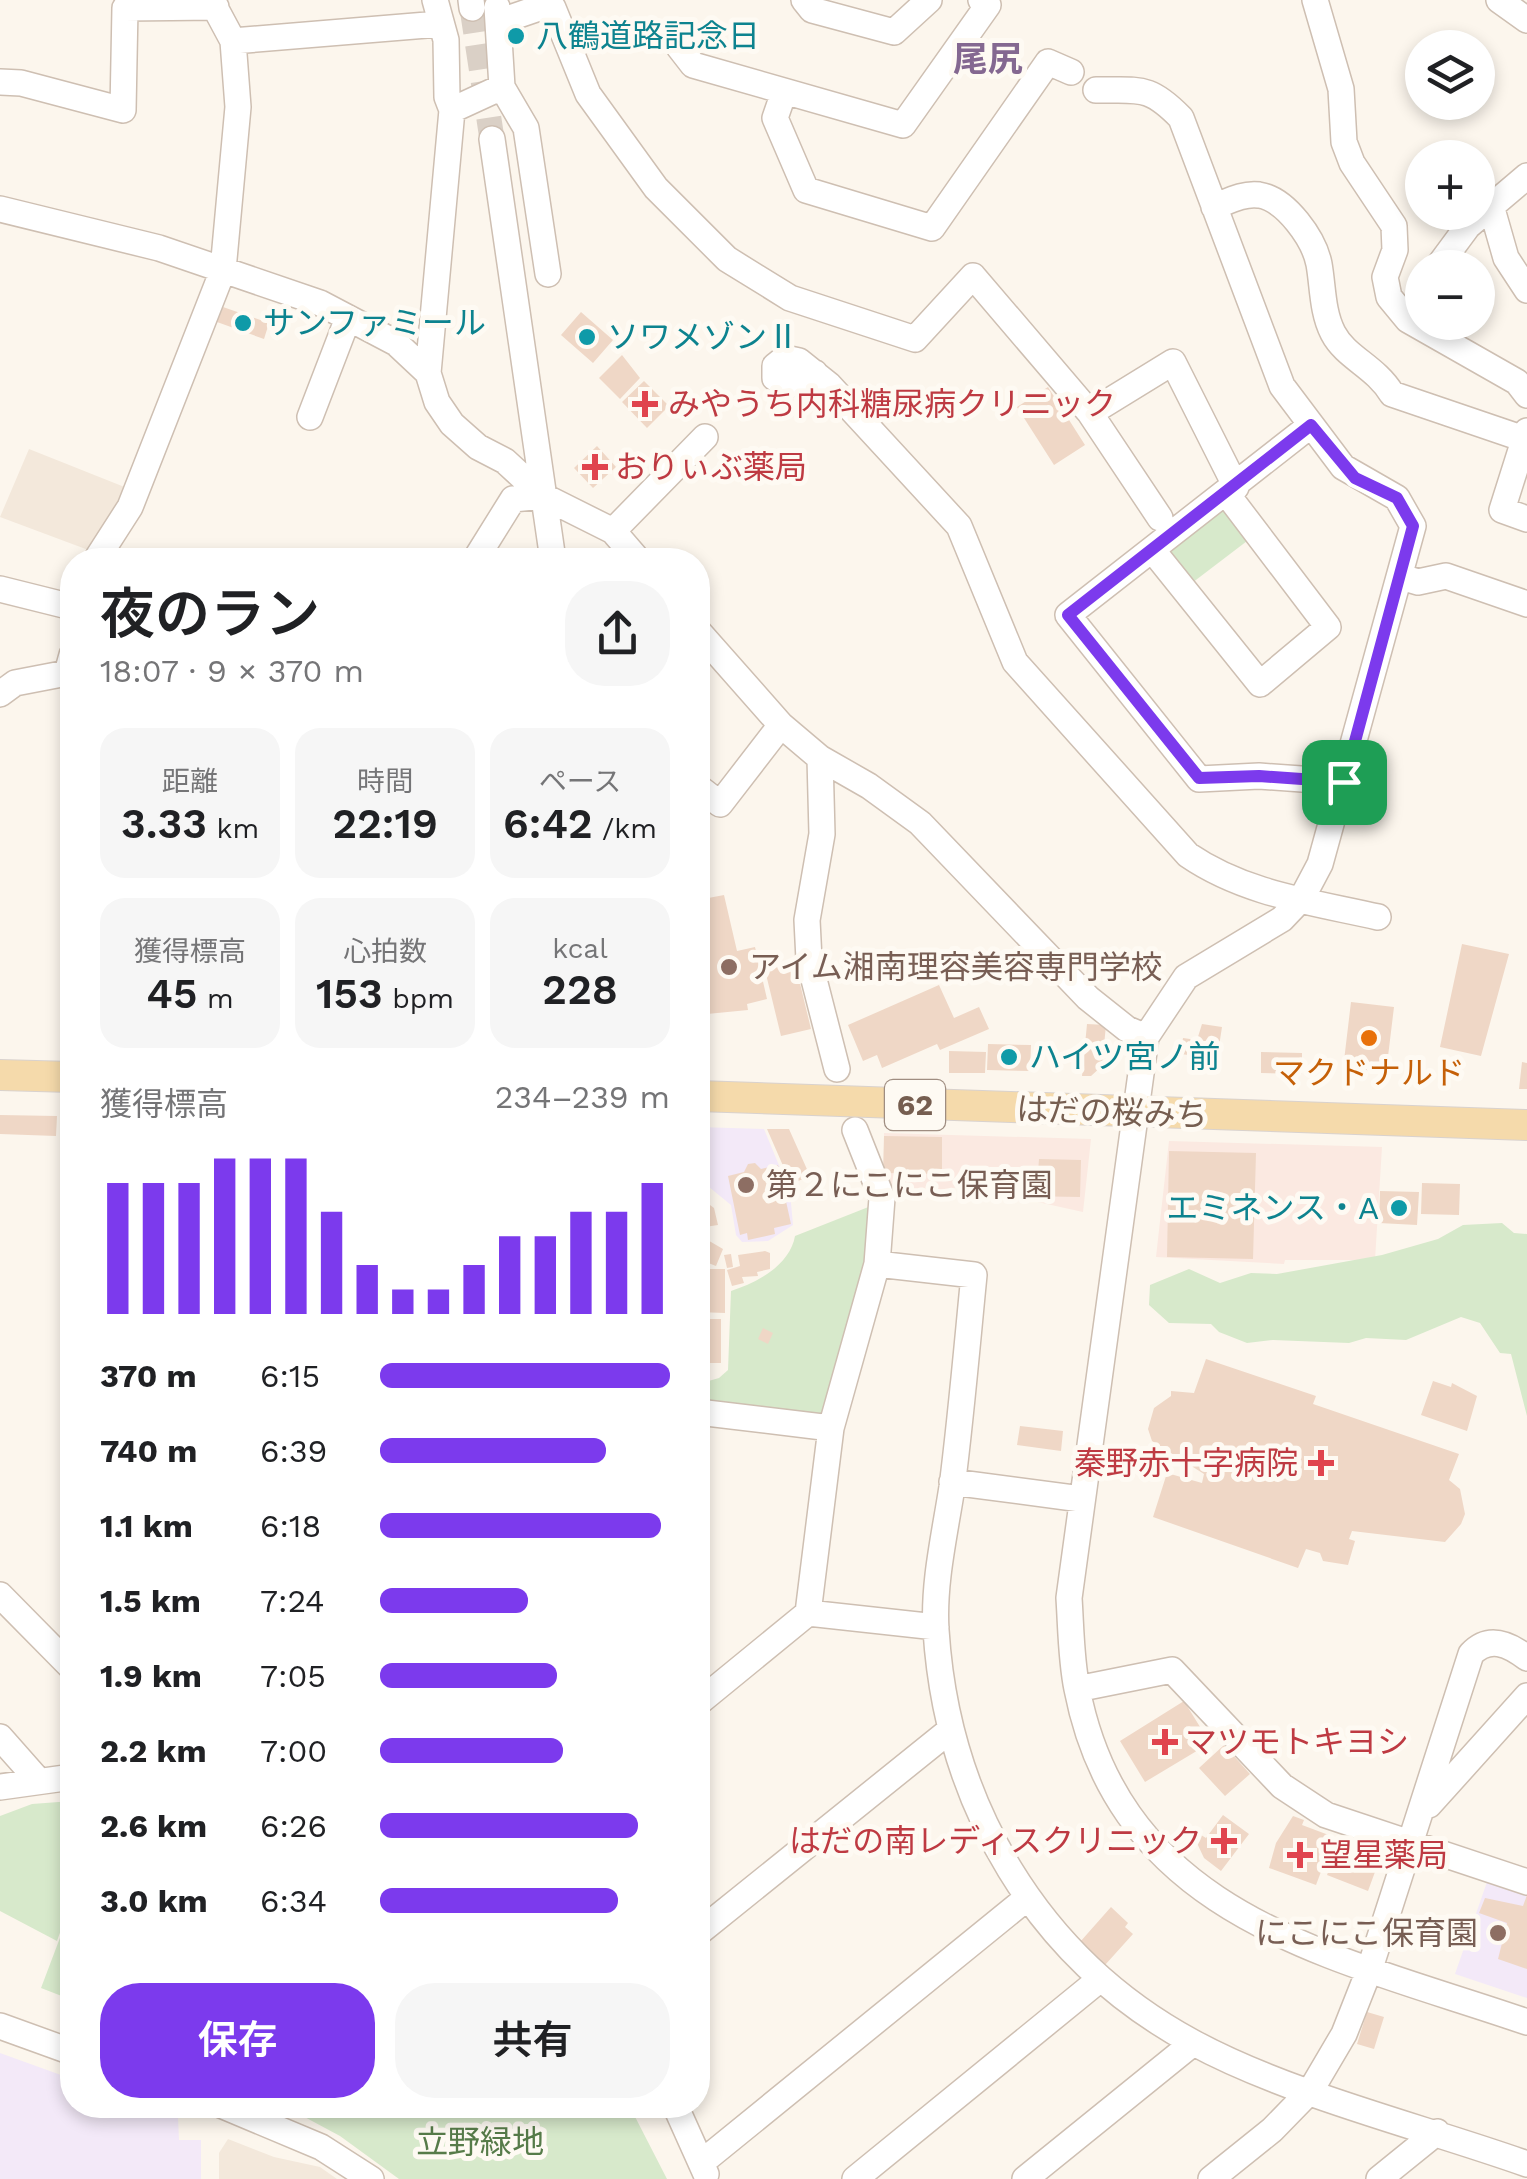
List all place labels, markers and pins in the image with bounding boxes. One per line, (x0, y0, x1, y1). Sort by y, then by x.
place label: 八鶴道路記念日 (536, 17, 760, 55)
marker: 八鶴道路記念日 (505, 25, 527, 47)
place label: サンファミール (263, 304, 486, 342)
marker: サンファミール (232, 312, 254, 334)
place label: ソワメゾンⅡ (607, 318, 799, 356)
marker: ソワメゾンⅡ (576, 326, 598, 348)
place label: みやうち内科糖尿病クリニック (668, 385, 1116, 423)
marker: みやうち内科糖尿病クリニック (632, 391, 658, 417)
place label: おりぃぶ薬局 (615, 448, 807, 486)
marker: おりぃぶ薬局 (584, 456, 606, 478)
pin (1302, 740, 1387, 825)
place label: アイム湘南理容美容専門学校 (749, 948, 1163, 986)
marker: アイム湘南理容美容専門学校 (718, 956, 740, 978)
marker: マクドナルド (1358, 1027, 1380, 1049)
place label: ハイツ宮ノ前 (1029, 1038, 1220, 1076)
marker: ハイツ宮ノ前 (998, 1046, 1020, 1068)
place label: マクドナルド (1273, 1054, 1465, 1092)
place label: 第２にこにこ保育園 (766, 1166, 1053, 1204)
marker: 第２にこにこ保育園 (735, 1174, 757, 1196)
place label: エミネンス・A (1167, 1189, 1379, 1227)
marker: エミネンス・A (1388, 1197, 1410, 1219)
place label: 秦野赤十字病院 (1074, 1444, 1298, 1482)
marker: 秦野赤十字病院 (1308, 1450, 1334, 1476)
place label: マツモトキヨシ (1185, 1723, 1409, 1761)
marker: マツモトキヨシ (1154, 1731, 1176, 1753)
place label: はだの南レディスクリニック (789, 1822, 1202, 1860)
marker: はだの南レディスクリニック (1211, 1828, 1237, 1854)
place label: 望星薬局 (1320, 1836, 1448, 1874)
marker: 望星薬局 (1289, 1844, 1311, 1866)
place label: にこにこ保育園 (1255, 1914, 1478, 1952)
marker: にこにこ保育園 (1487, 1922, 1509, 1944)

